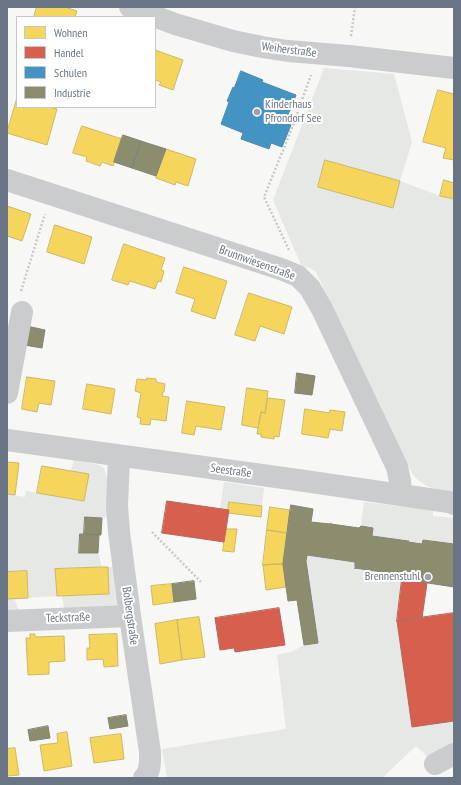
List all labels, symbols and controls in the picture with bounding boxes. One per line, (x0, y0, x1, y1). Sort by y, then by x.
legend (16, 16, 156, 108)
text: Wohnen (54, 25, 88, 40)
street label: Weiherstraße (261, 40, 317, 60)
text: Handel (54, 45, 83, 60)
text: Schulen (54, 65, 87, 80)
text: Industrie (54, 85, 91, 100)
place label: Kinderhaus Pfrondorf See (265, 98, 321, 126)
marker: Kinderhaus Pfrondorf See (252, 107, 262, 117)
street label: Brunnwiesenstraße (217, 243, 297, 283)
street label: Seestraße (210, 461, 252, 481)
place label: Brennenstuhl (365, 570, 420, 584)
marker: Brennenstuhl (423, 572, 433, 582)
street label: Bolbergstraße (119, 586, 141, 646)
street label: Teckstraße (46, 610, 90, 626)

